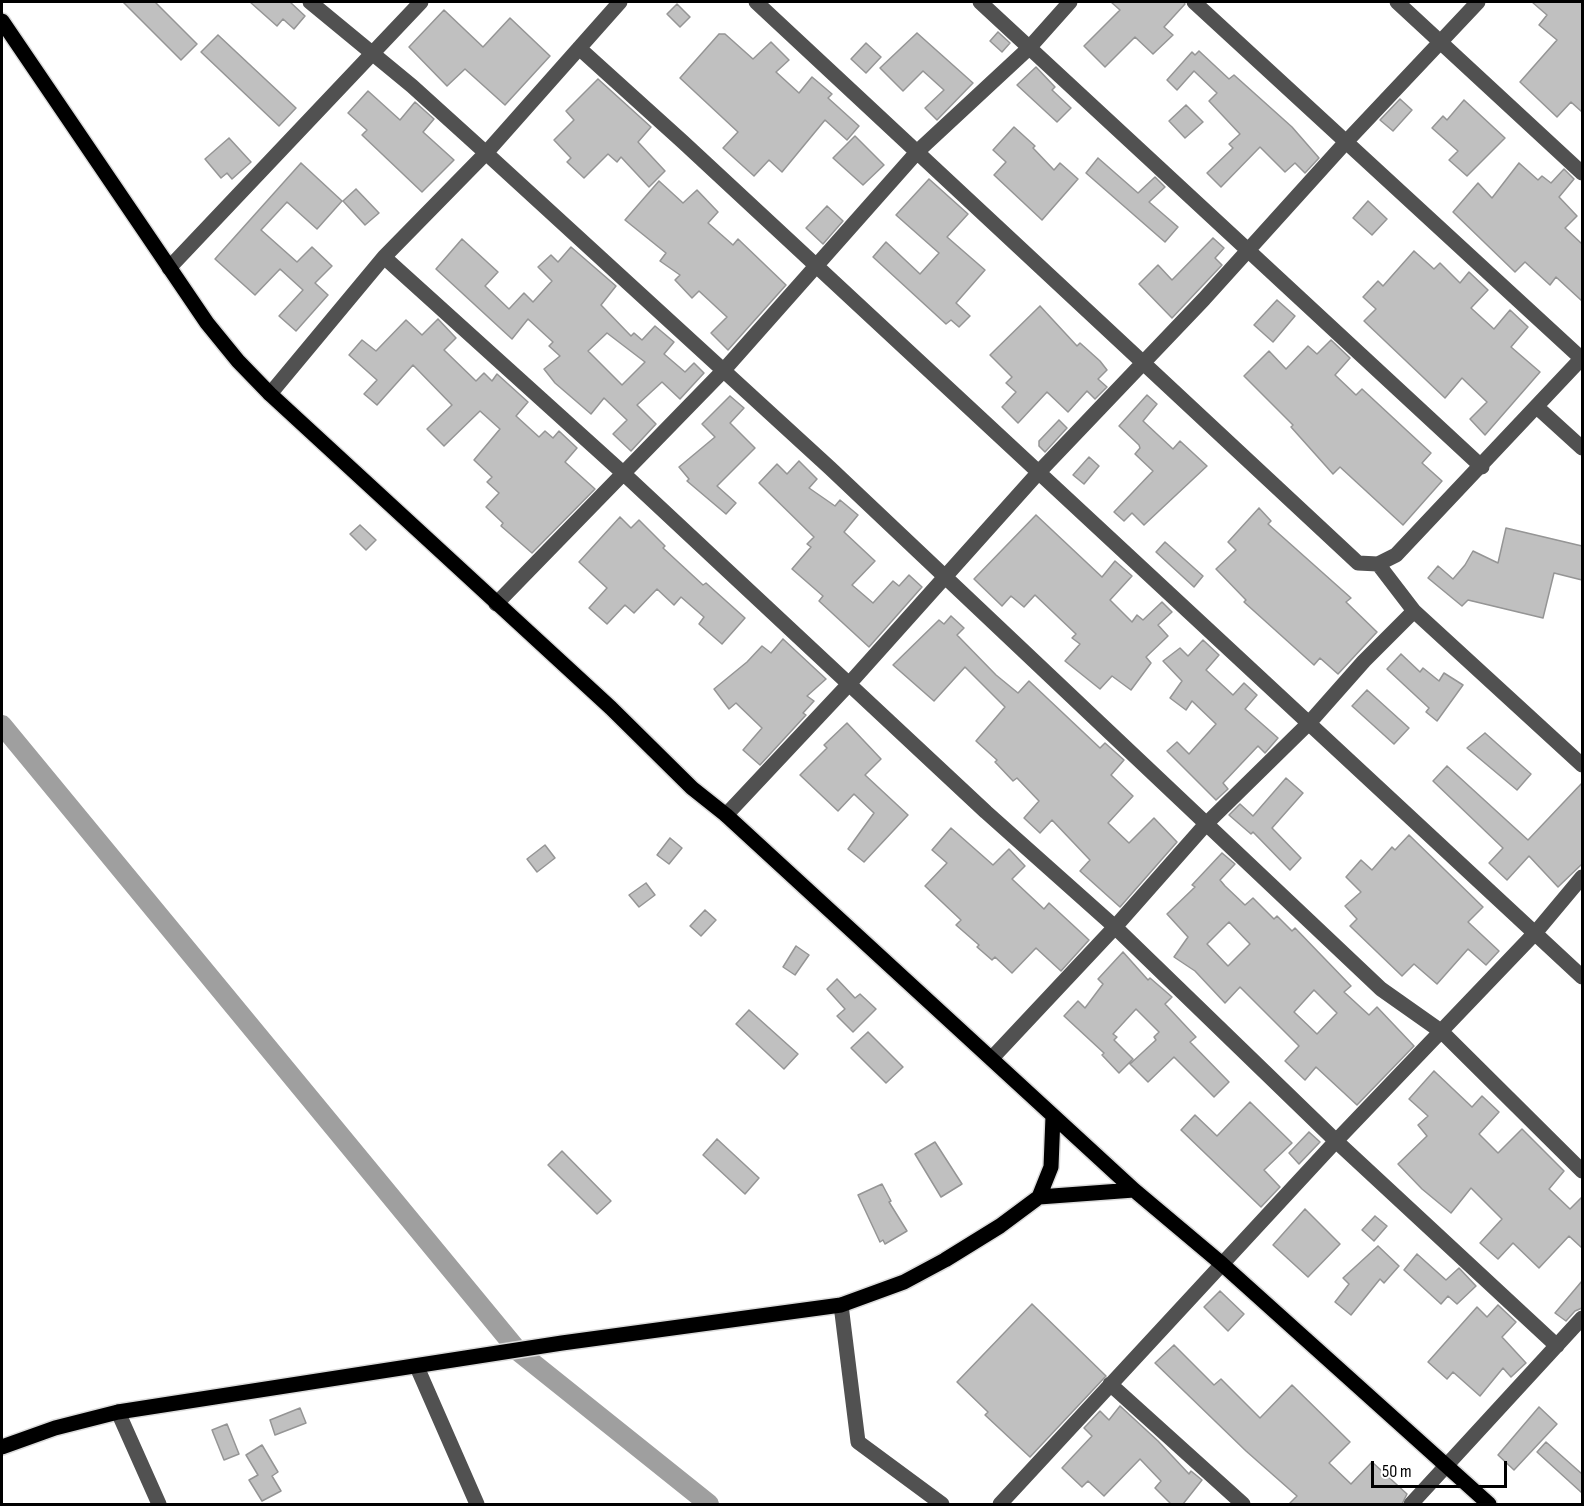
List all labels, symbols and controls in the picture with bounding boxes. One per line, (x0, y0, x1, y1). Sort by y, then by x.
scale bar (1374, 1449, 1510, 1487)
text: 50 m (1382, 1461, 1412, 1482)

